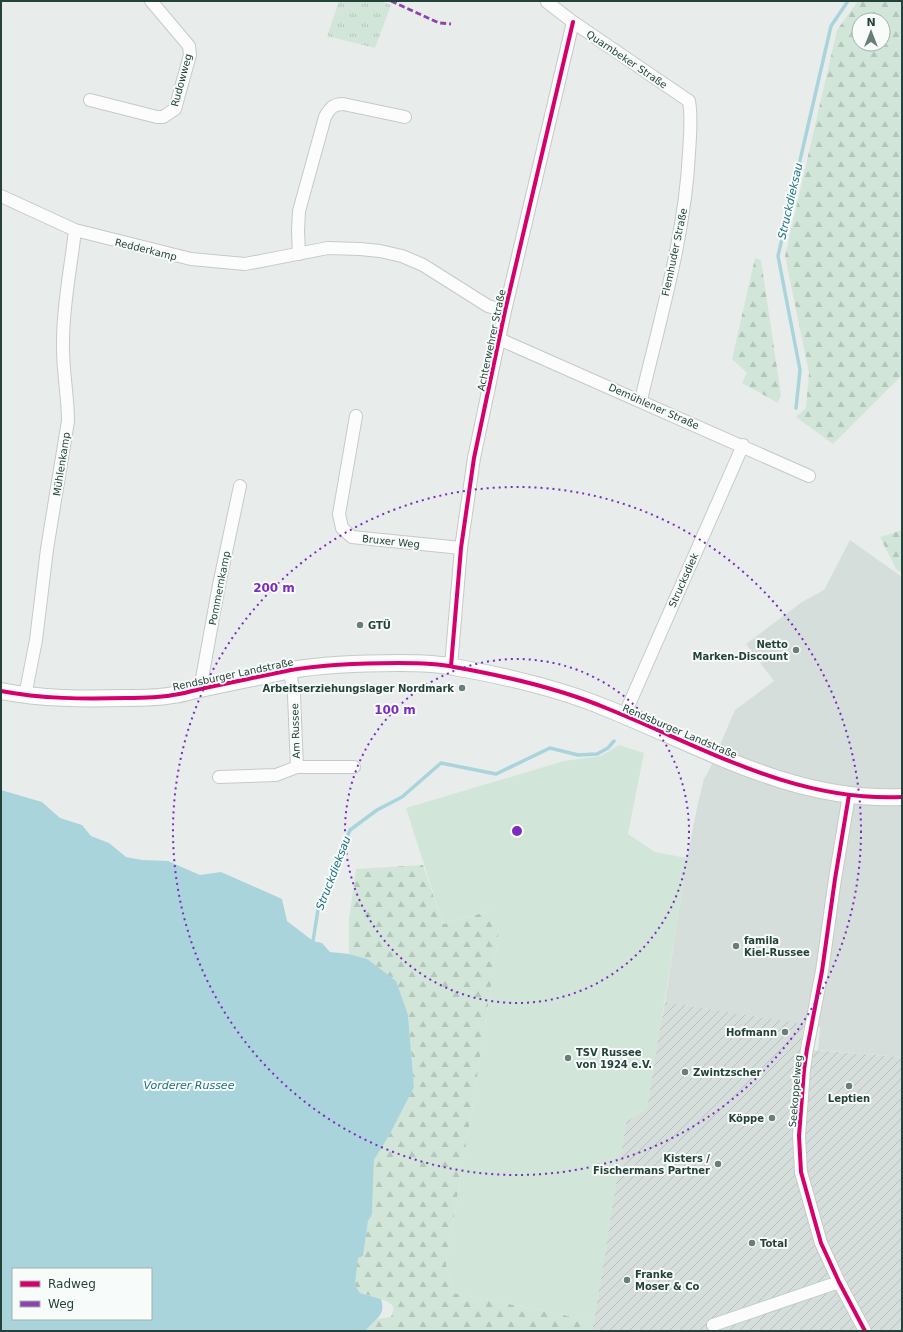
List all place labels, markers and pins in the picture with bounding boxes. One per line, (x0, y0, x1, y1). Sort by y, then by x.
place label: GTÜ (368, 618, 391, 631)
marker: GTÜ (355, 620, 365, 630)
place label: Netto Marken-Discount (692, 639, 788, 662)
marker: Netto Marken-Discount (791, 645, 801, 655)
place label: Arbeitserziehungslager Nordmark (262, 683, 454, 694)
marker: Arbeitserziehungslager Nordmark (457, 683, 467, 693)
centre of rings (510, 824, 524, 838)
place label: famila Kiel-Russee (744, 935, 810, 958)
marker: famila Kiel-Russee (731, 941, 741, 951)
place label: Hofmann (726, 1027, 777, 1038)
marker: Hofmann (780, 1027, 790, 1037)
place label: TSV Russee von 1924 e.V. (576, 1047, 652, 1070)
marker: TSV Russee von 1924 e.V. (563, 1053, 573, 1063)
marker: Zwintzscher (680, 1067, 690, 1077)
place label: Zwintzscher (693, 1067, 761, 1078)
marker: Leptien (844, 1081, 854, 1091)
place label: Leptien (828, 1093, 870, 1104)
place label: Köppe (728, 1113, 764, 1124)
marker: Köppe (767, 1113, 777, 1123)
place label: Kisters / Fischermans Partner (593, 1153, 710, 1176)
marker: Kisters / Fischermans Partner (713, 1159, 723, 1169)
marker: Total (747, 1238, 757, 1248)
place label: Total (760, 1238, 787, 1249)
place label: Franke Moser & Co (635, 1269, 700, 1292)
marker: Franke Moser & Co (622, 1275, 632, 1285)

